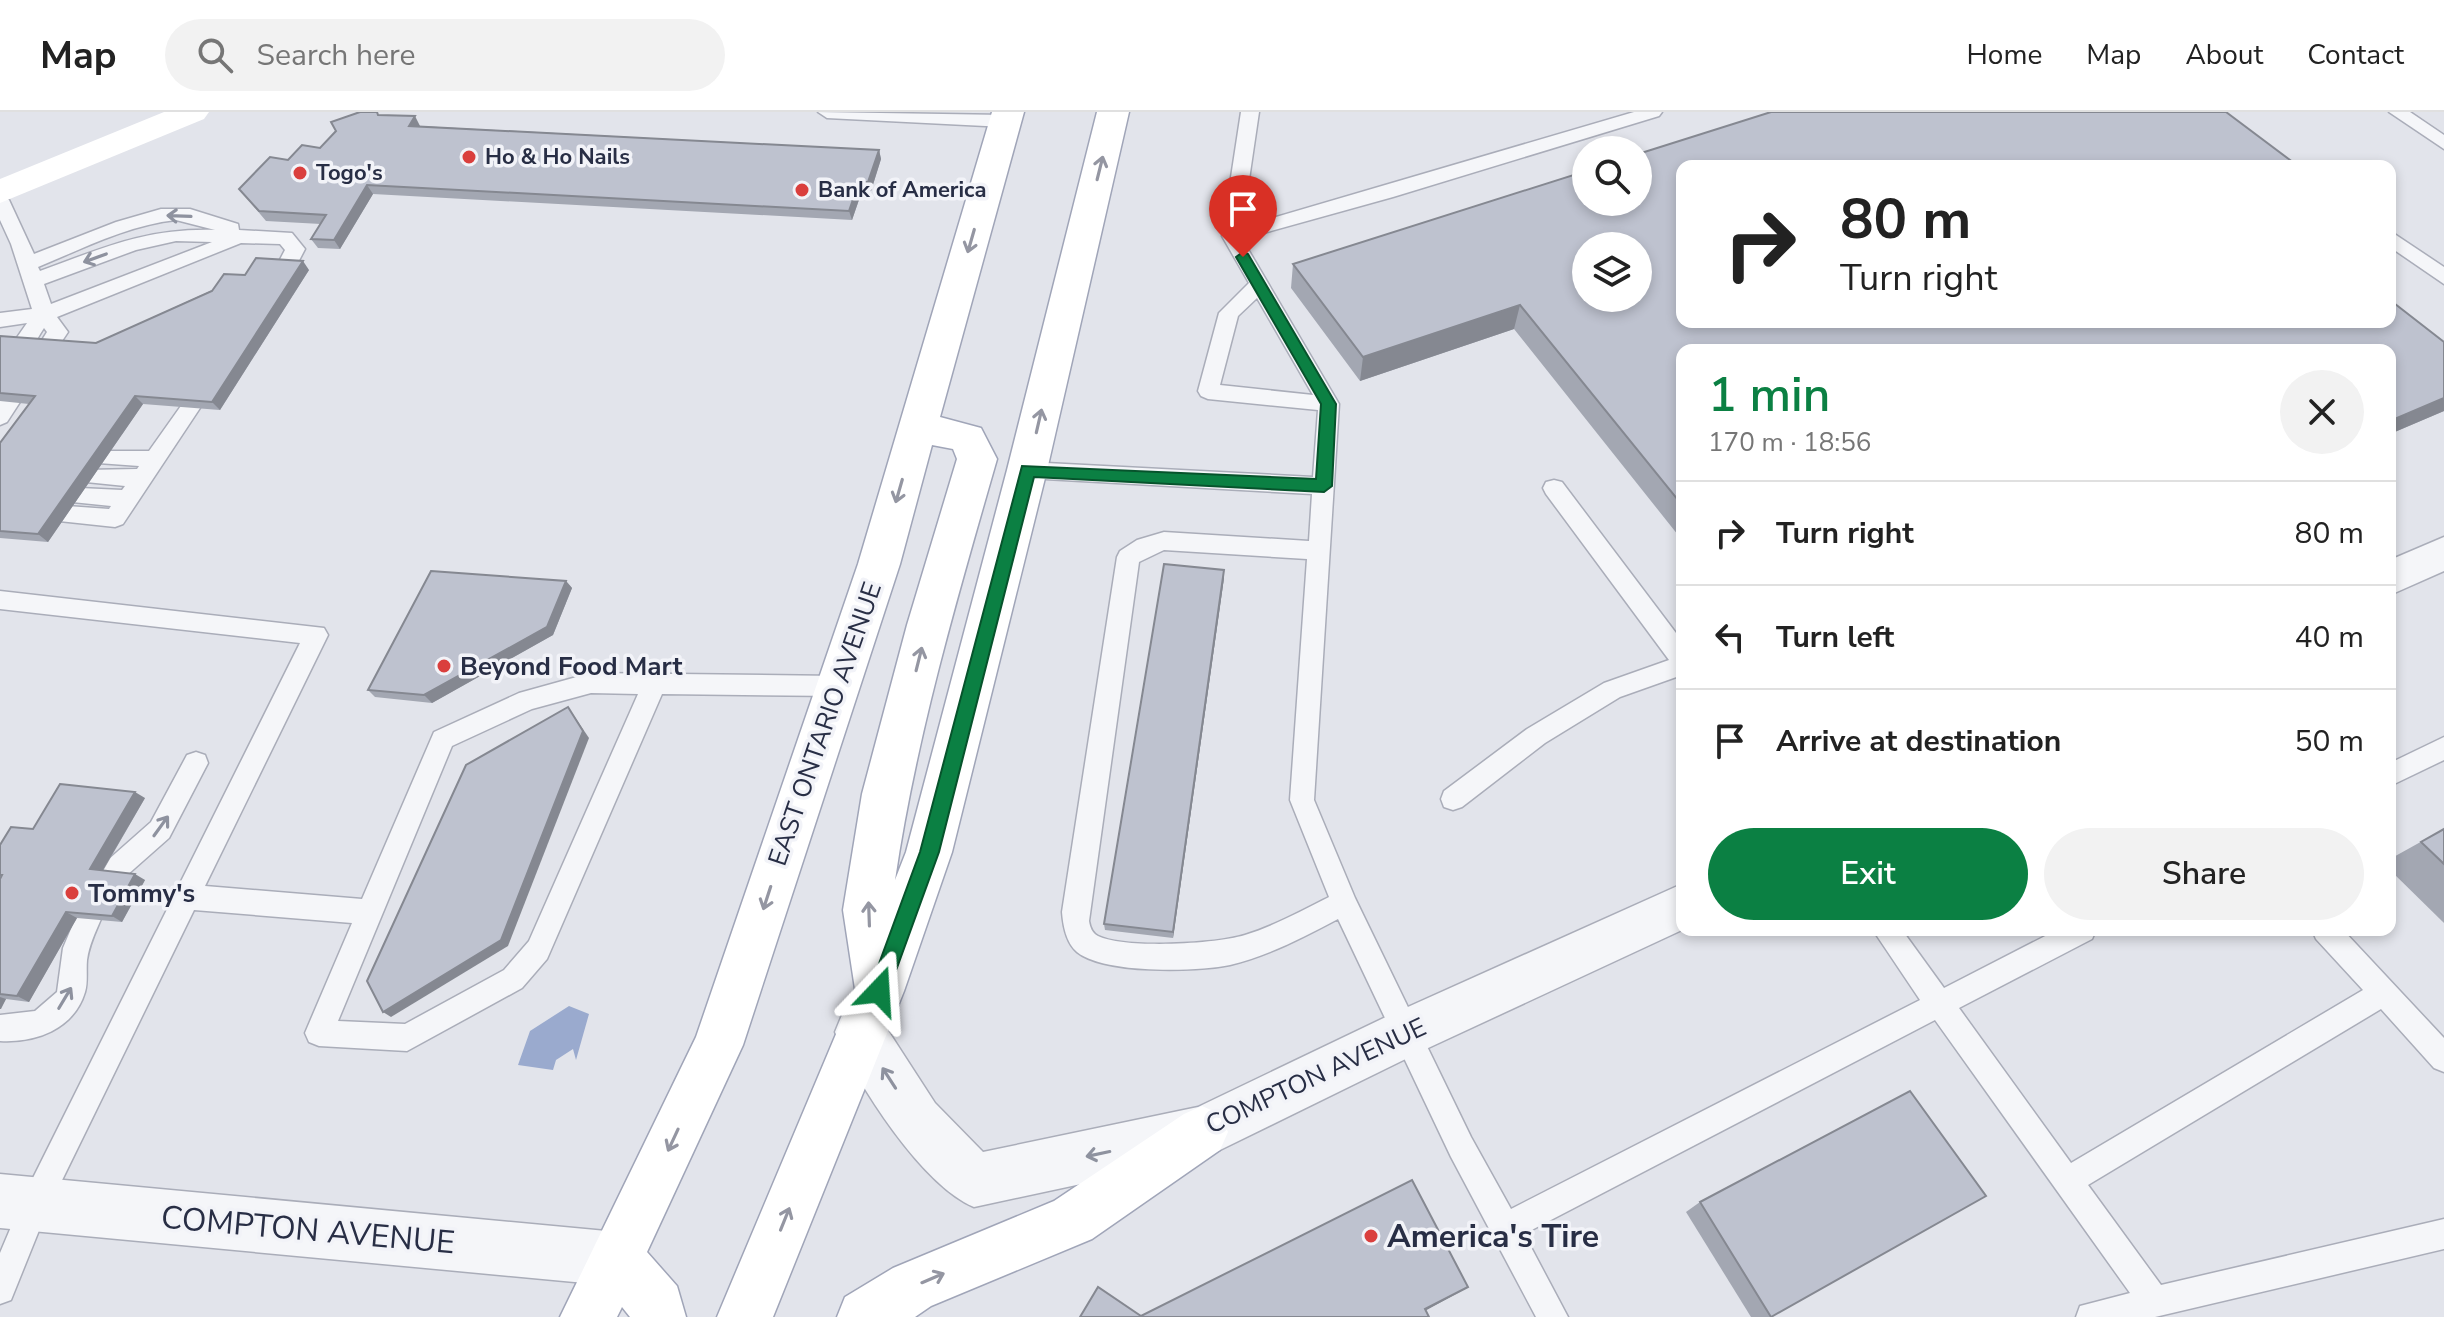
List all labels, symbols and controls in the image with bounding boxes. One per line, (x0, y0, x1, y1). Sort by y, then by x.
search box (165, 19, 725, 91)
text: Map (40, 30, 117, 81)
icon: search (193, 33, 237, 77)
text: Search here (257, 35, 416, 76)
text: Home (1967, 36, 2042, 74)
text: Map (2086, 36, 2141, 74)
text: About (2185, 36, 2263, 74)
text: Contact (2307, 36, 2404, 74)
map controls (1572, 136, 1652, 312)
button: search (1572, 136, 1652, 216)
place label: Ho & Ho Nails (485, 142, 630, 172)
marker: Ho & Ho Nails (460, 148, 478, 166)
one-way arrow (1093, 156, 1108, 181)
place label: Togo's (316, 158, 383, 188)
marker: Togo's (291, 164, 309, 182)
place label: Bank of America (818, 175, 986, 205)
pin (1209, 175, 1277, 257)
marker: Bank of America (793, 181, 811, 199)
text: 80 m (1840, 181, 1971, 258)
icon: arrive (1221, 187, 1265, 231)
icon: right (1708, 192, 1812, 296)
one-way arrow (166, 209, 193, 224)
one-way arrow (963, 227, 978, 253)
button: layers (1572, 232, 1652, 312)
one-way arrow (83, 252, 108, 266)
text: Turn right (1840, 254, 1997, 303)
text: 1 min (1708, 362, 1830, 428)
button: close (2280, 370, 2364, 454)
one-way arrow (1032, 408, 1047, 434)
text: 170 m · 18:56 (1708, 425, 1871, 460)
one-way arrow (891, 477, 906, 503)
icon: right (1708, 511, 1752, 555)
text: Turn right (1776, 513, 1914, 554)
text: 80 m (2295, 513, 2364, 554)
street label: EAST ONTARIO AVENUE (760, 577, 890, 871)
icon: left (1708, 615, 1752, 659)
text: Turn left (1776, 617, 1894, 658)
text: 40 m (2295, 617, 2364, 658)
one-way arrow (912, 647, 927, 673)
place label: Beyond Food Mart (460, 649, 683, 684)
marker: Beyond Food Mart (435, 657, 453, 675)
icon: arrive (1708, 719, 1752, 763)
text: Arrive at destination (1776, 721, 2061, 762)
text: 50 m (2295, 721, 2364, 762)
one-way arrow (153, 815, 169, 837)
button: Exit (1708, 828, 2028, 920)
button: Share (2044, 828, 2364, 920)
place label: Tommy's (88, 876, 195, 911)
marker: Tommy's (63, 884, 81, 902)
one-way arrow (758, 885, 773, 910)
one-way arrow (862, 901, 877, 928)
position arrow (837, 949, 921, 1033)
one-way arrow (57, 988, 73, 1010)
street label: COMPTON AVENUE (1200, 1010, 1432, 1142)
one-way arrow (881, 1067, 897, 1090)
one-way arrow (665, 1127, 680, 1151)
one-way arrow (1086, 1147, 1111, 1162)
street label: COMPTON AVENUE (159, 1196, 457, 1264)
one-way arrow (778, 1207, 793, 1232)
place label: America's Tire (1387, 1215, 1599, 1258)
marker: America's Tire (1362, 1227, 1380, 1245)
one-way arrow (920, 1270, 945, 1285)

